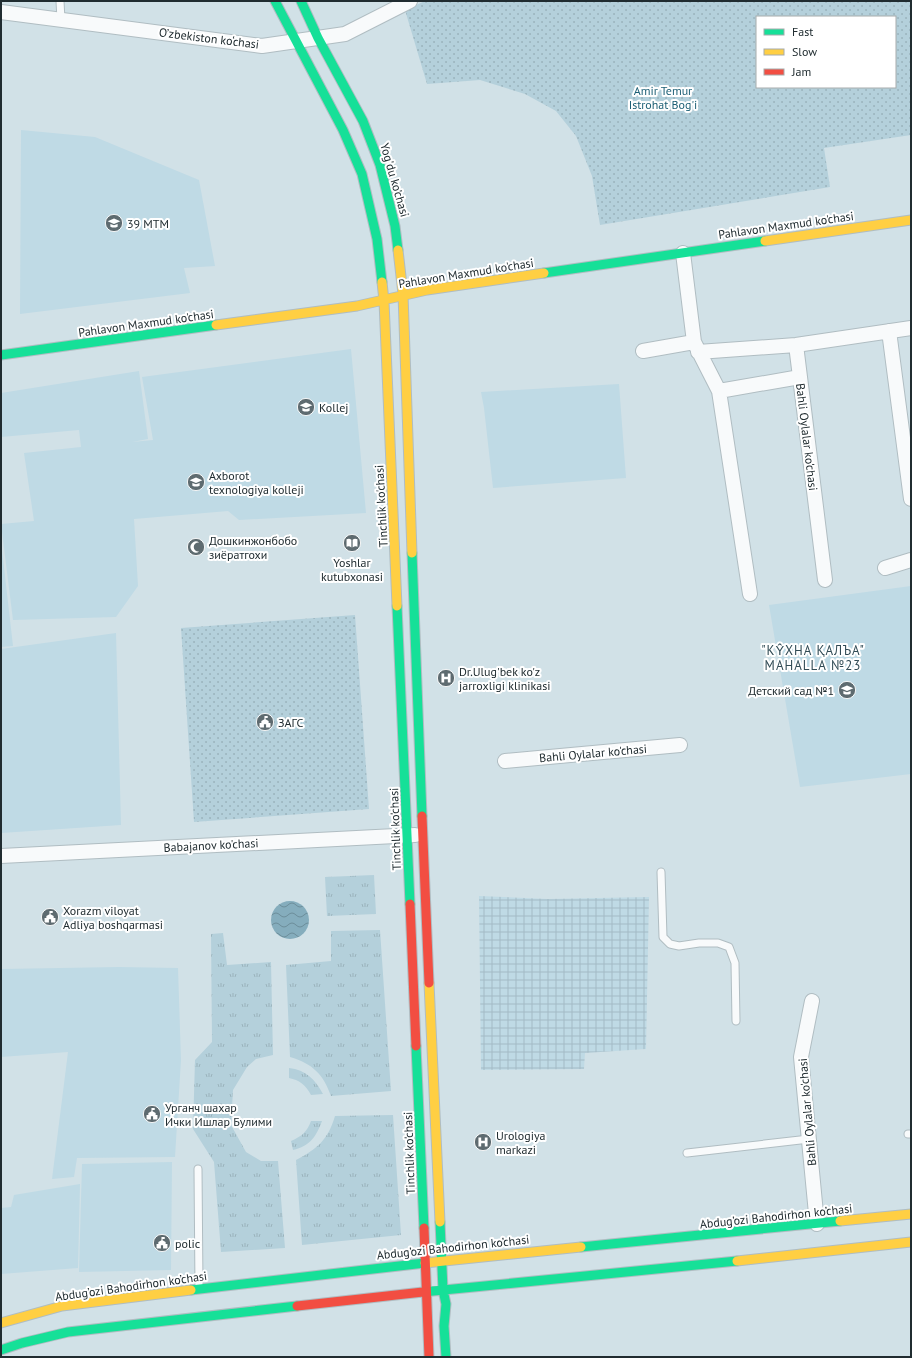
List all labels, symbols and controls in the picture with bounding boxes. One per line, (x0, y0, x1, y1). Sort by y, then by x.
legend (756, 16, 896, 88)
street label: O’zbekiston ko‘chasi (158, 24, 260, 52)
text: Fast (792, 24, 813, 39)
text: Slow (792, 44, 817, 59)
text: Jam (791, 64, 811, 79)
park label: Amir Temur Istrohat Bog'i (629, 83, 697, 112)
street label: Yog'du ko'chasi (377, 141, 413, 219)
street label: Pahlavon Maxmud ko'chasi (717, 208, 855, 242)
school or university icon: 39 MTM (104, 213, 124, 233)
place label: 39 MTM (127, 216, 169, 231)
street label: Pahlavon Maxmud ko'chasi (397, 255, 535, 291)
street label: Pahlavon Maxmud ko'chasi (77, 306, 215, 340)
street label: Bahli Oylalar ko'chasi (793, 382, 821, 492)
school or university icon: Kollej (296, 397, 316, 417)
place label: Kollej (319, 400, 348, 415)
street label: Tinchlik ko'chasi (371, 464, 391, 548)
place label: Axborot texnologiya kolleji (209, 468, 304, 497)
school or university icon: Axborot texnologiya kolleji (186, 472, 206, 492)
place label: Дошкинжонбобо зиёратгохи (209, 533, 297, 562)
library icon: Yoshlar kutubxonasi (342, 533, 362, 553)
mosque icon: Дошкинжонбобо зиёратгохи (186, 537, 206, 557)
place label: Yoshlar kutubxonasi (321, 555, 383, 584)
district label: "KŶХНА ҚАЛЪА" MAHALLA №23 (761, 642, 865, 674)
place label: Dr.Ulug'bek ko'z jarroxligi klinikasi (459, 664, 550, 693)
hospital icon: Dr.Ulug'bek ko'z jarroxligi klinikasi (436, 668, 456, 688)
school or university icon: Детский сад №1 (837, 680, 857, 700)
place label: Детский сад №1 (748, 683, 834, 698)
public building icon: ЗАГС (255, 712, 275, 732)
place label: ЗАГС (278, 715, 304, 730)
street label: Bahli Oylalar ko'chasi (538, 741, 648, 765)
street label: Tinchlik ko'chasi (386, 787, 404, 871)
street label: Babajanov ko'chasi (163, 835, 259, 855)
place label: Xorazm viloyat Adliya boshqarmasi (63, 903, 163, 932)
public building icon: Xorazm viloyat Adliya boshqarmasi (40, 907, 60, 927)
street label: Bahli Oylalar ko'chasi (795, 1057, 819, 1167)
place label: Урганч шахар Ички Ишлар Булими (165, 1100, 272, 1129)
public building icon: Урганч шахар Ички Ишлар Булими (142, 1104, 162, 1124)
street label: Tinchlik ko'chasi (400, 1111, 418, 1195)
place label: Urologiya markazi (496, 1128, 546, 1157)
hospital icon: Urologiya markazi (473, 1132, 493, 1152)
street label: Abdug’ozi Bahodirhon ko’chasi (699, 1201, 853, 1231)
street label: Abdug’ozi Bahodirhon ko’chasi (376, 1232, 530, 1262)
public building icon: polic (152, 1233, 172, 1253)
place label: polic (175, 1236, 201, 1251)
street label: Abdug’ozi Bahodirhon ko’chasi (54, 1268, 208, 1304)

